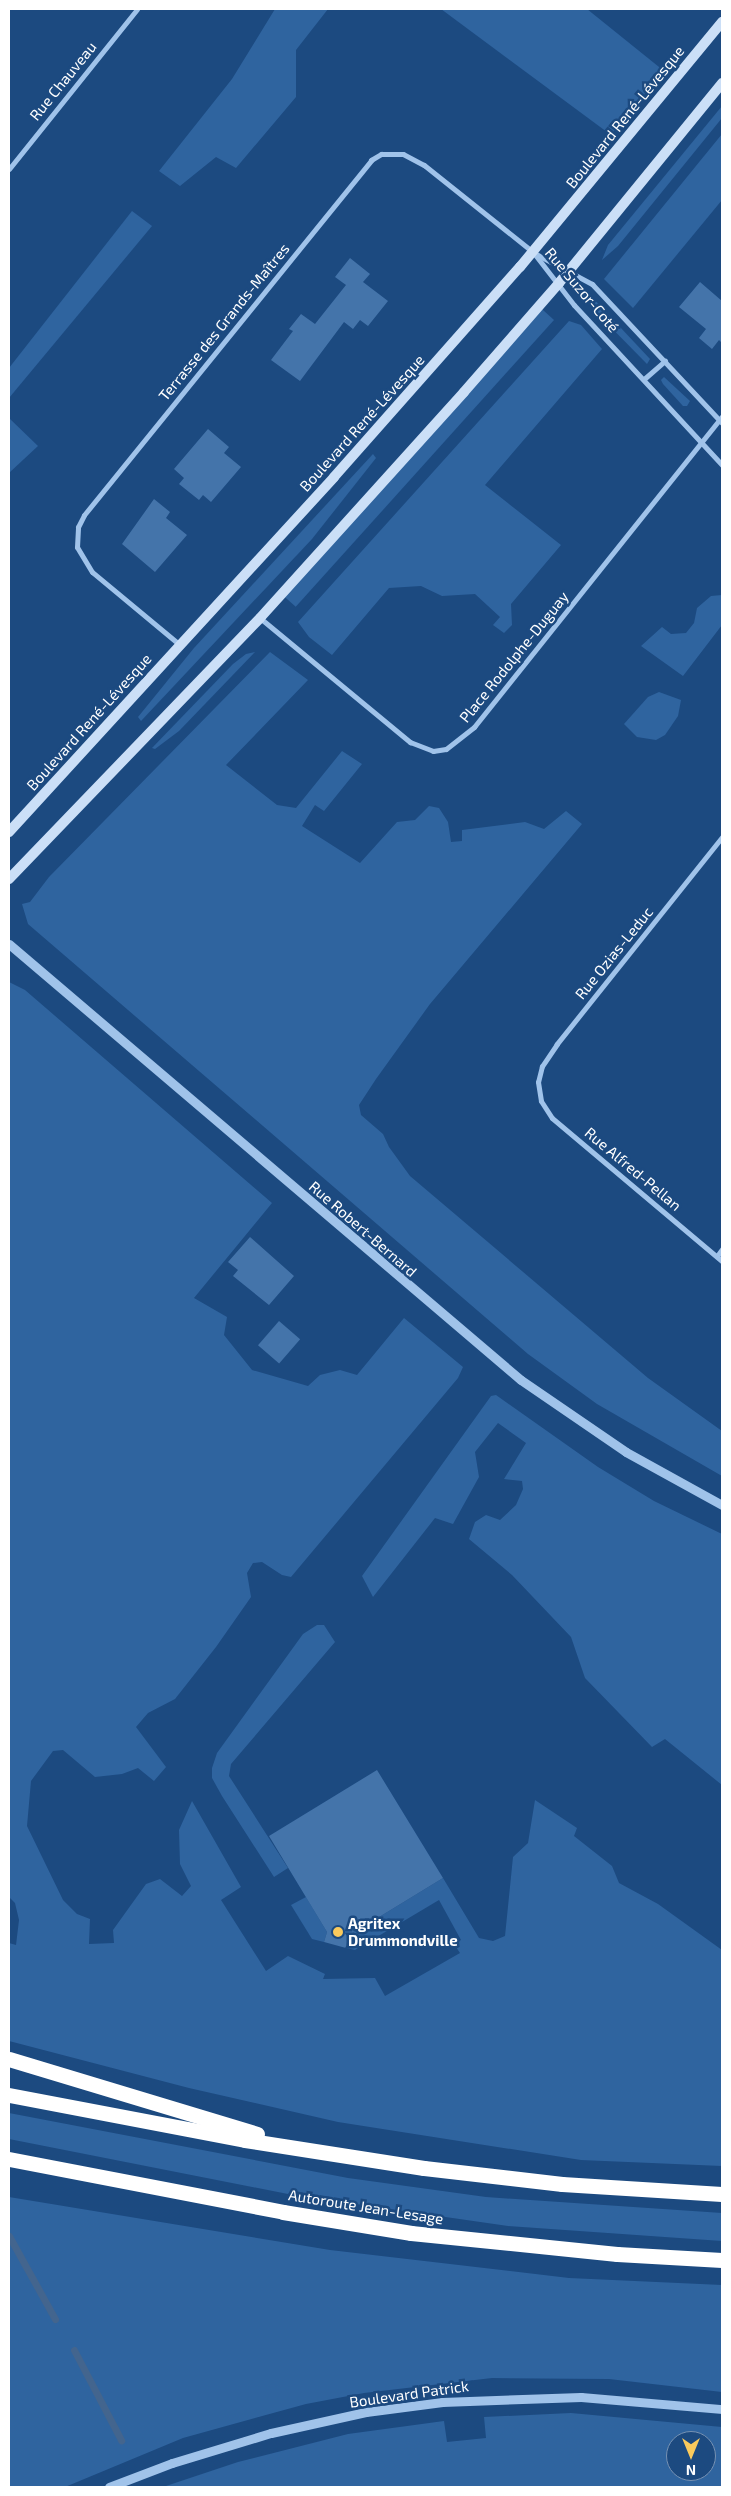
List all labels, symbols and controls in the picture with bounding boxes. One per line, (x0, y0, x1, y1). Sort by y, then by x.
street label: Rue Chauveau (26, 38, 100, 124)
street label: Boulevard René-Lévesque (562, 42, 688, 192)
street label: Terrasse des Grands-Maîtres (155, 240, 293, 404)
street label: Rue Suzor-Coté (541, 244, 623, 336)
street label: Boulevard René-Lévesque (296, 351, 428, 495)
street label: Place Rodolphe-Duguay (456, 588, 572, 726)
street label: Boulevard René-Lévesque (23, 650, 155, 794)
street label: Rue Ozias-Leduc (571, 903, 657, 1003)
street label: Rue Alfred-Pellan (581, 1123, 685, 1215)
street label: Rue Robert-Bernard (305, 1177, 421, 1281)
place label: Agritex Drummondville (348, 1914, 458, 1949)
marker: Agritex Drummondville (332, 1926, 344, 1938)
street label: Autoroute Jean-Lesage (287, 2186, 445, 2228)
street label: Boulevard Patrick (348, 2377, 470, 2411)
north arrow (666, 2431, 716, 2481)
text: N (686, 2462, 696, 2479)

